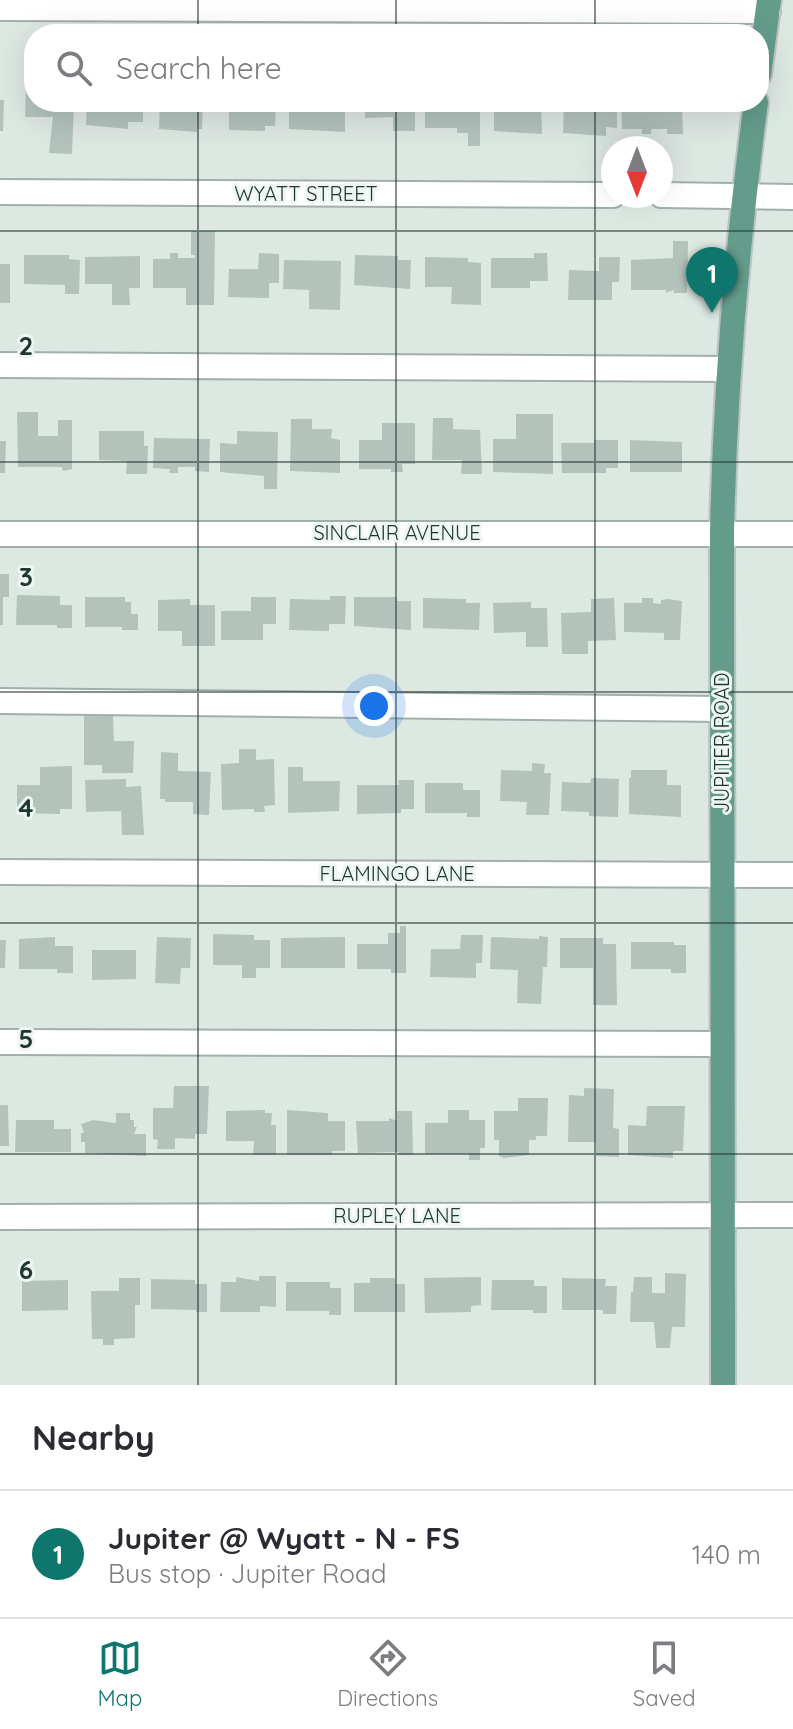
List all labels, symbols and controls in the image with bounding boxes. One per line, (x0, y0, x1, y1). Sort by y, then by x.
search box (24, 24, 769, 112)
icon: search (52, 46, 96, 90)
text: Search here (116, 49, 282, 87)
north arrow (601, 136, 673, 208)
street label: WYATT STREET (234, 181, 378, 206)
pin: 1 (686, 247, 738, 313)
text: 2 (19, 329, 33, 362)
street label: SINCLAIR AVENUE (313, 520, 481, 545)
text: 3 (19, 560, 33, 593)
street label: JUPITER ROAD (709, 673, 734, 813)
your location (354, 686, 394, 726)
text: 4 (18, 791, 34, 824)
street label: FLAMINGO LANE (319, 861, 475, 886)
text: 5 (19, 1022, 33, 1055)
street label: RUPLEY LANE (333, 1203, 461, 1228)
text: 6 (19, 1253, 33, 1286)
text: Nearby (32, 1416, 155, 1459)
text: Jupiter @ Wyatt - N - FS (108, 1519, 460, 1557)
text: 1 (53, 1538, 63, 1571)
text: 140 m (692, 1538, 761, 1571)
text: Bus stop · Jupiter Road (108, 1557, 387, 1590)
tab: Map (97, 1636, 142, 1712)
tab: Directions (337, 1636, 438, 1712)
tab: Saved (633, 1636, 696, 1712)

